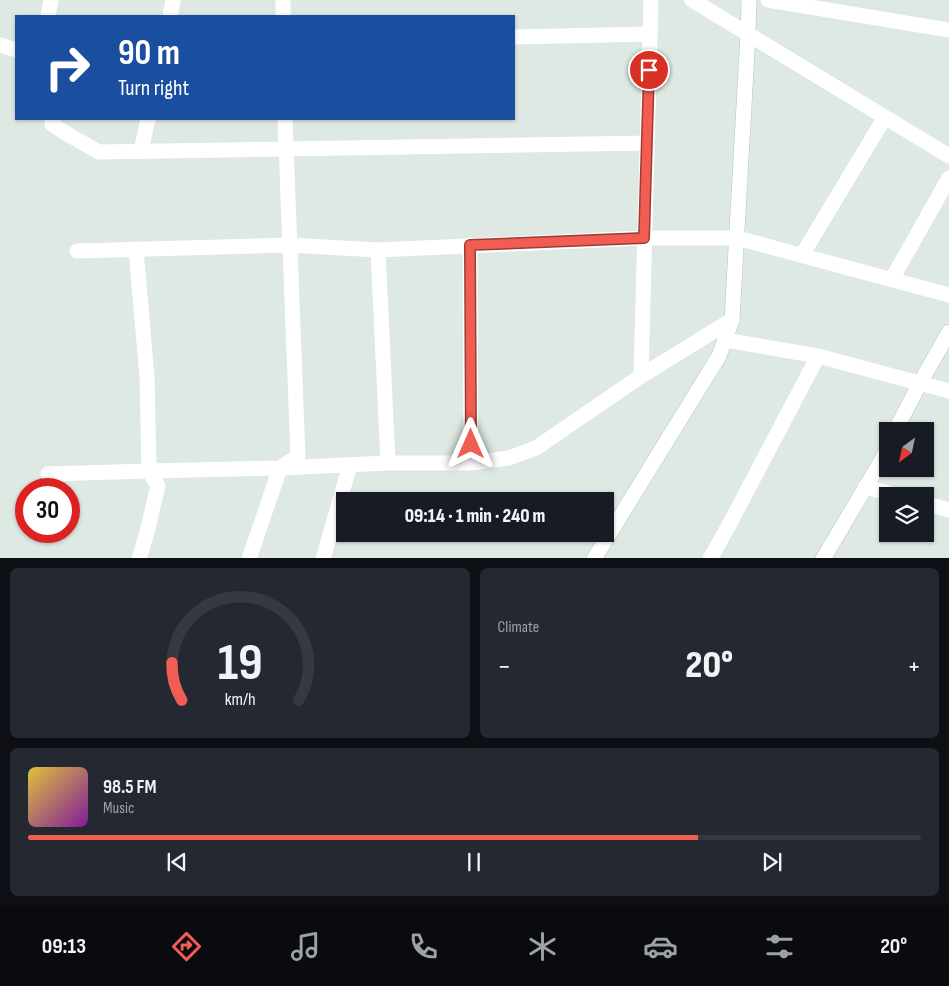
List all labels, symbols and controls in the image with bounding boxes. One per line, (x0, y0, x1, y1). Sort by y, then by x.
text: 90 m (118, 32, 180, 75)
icon: right (35, 35, 100, 100)
pin (628, 49, 670, 91)
icon: arrive (635, 56, 663, 84)
text: Turn right (118, 75, 189, 102)
position arrow (444, 417, 496, 469)
north arrow (879, 422, 934, 478)
map controls (879, 422, 934, 542)
speed limit sign: 30 (15, 478, 80, 543)
button: layers (879, 487, 934, 542)
text: 09:14 · 1 min · 240 m (405, 505, 545, 528)
text: Climate (498, 618, 539, 637)
text: 19 (217, 632, 262, 695)
text: 20° (685, 643, 733, 688)
text: − (498, 650, 511, 683)
text: + (907, 650, 921, 683)
text: km/h (224, 689, 255, 710)
text: 98.5 FM (103, 776, 157, 799)
text: Music (103, 799, 134, 818)
icon: previous (163, 848, 191, 876)
icon: pause (460, 848, 488, 876)
icon: next (758, 848, 786, 876)
icon: directions (169, 929, 204, 964)
icon: music (288, 929, 323, 964)
icon: phone (406, 929, 441, 964)
icon: climate (525, 929, 560, 964)
icon: car (643, 929, 678, 964)
icon: filters (762, 929, 797, 964)
text: 09:13 (42, 933, 86, 960)
text: 20° (880, 933, 907, 960)

